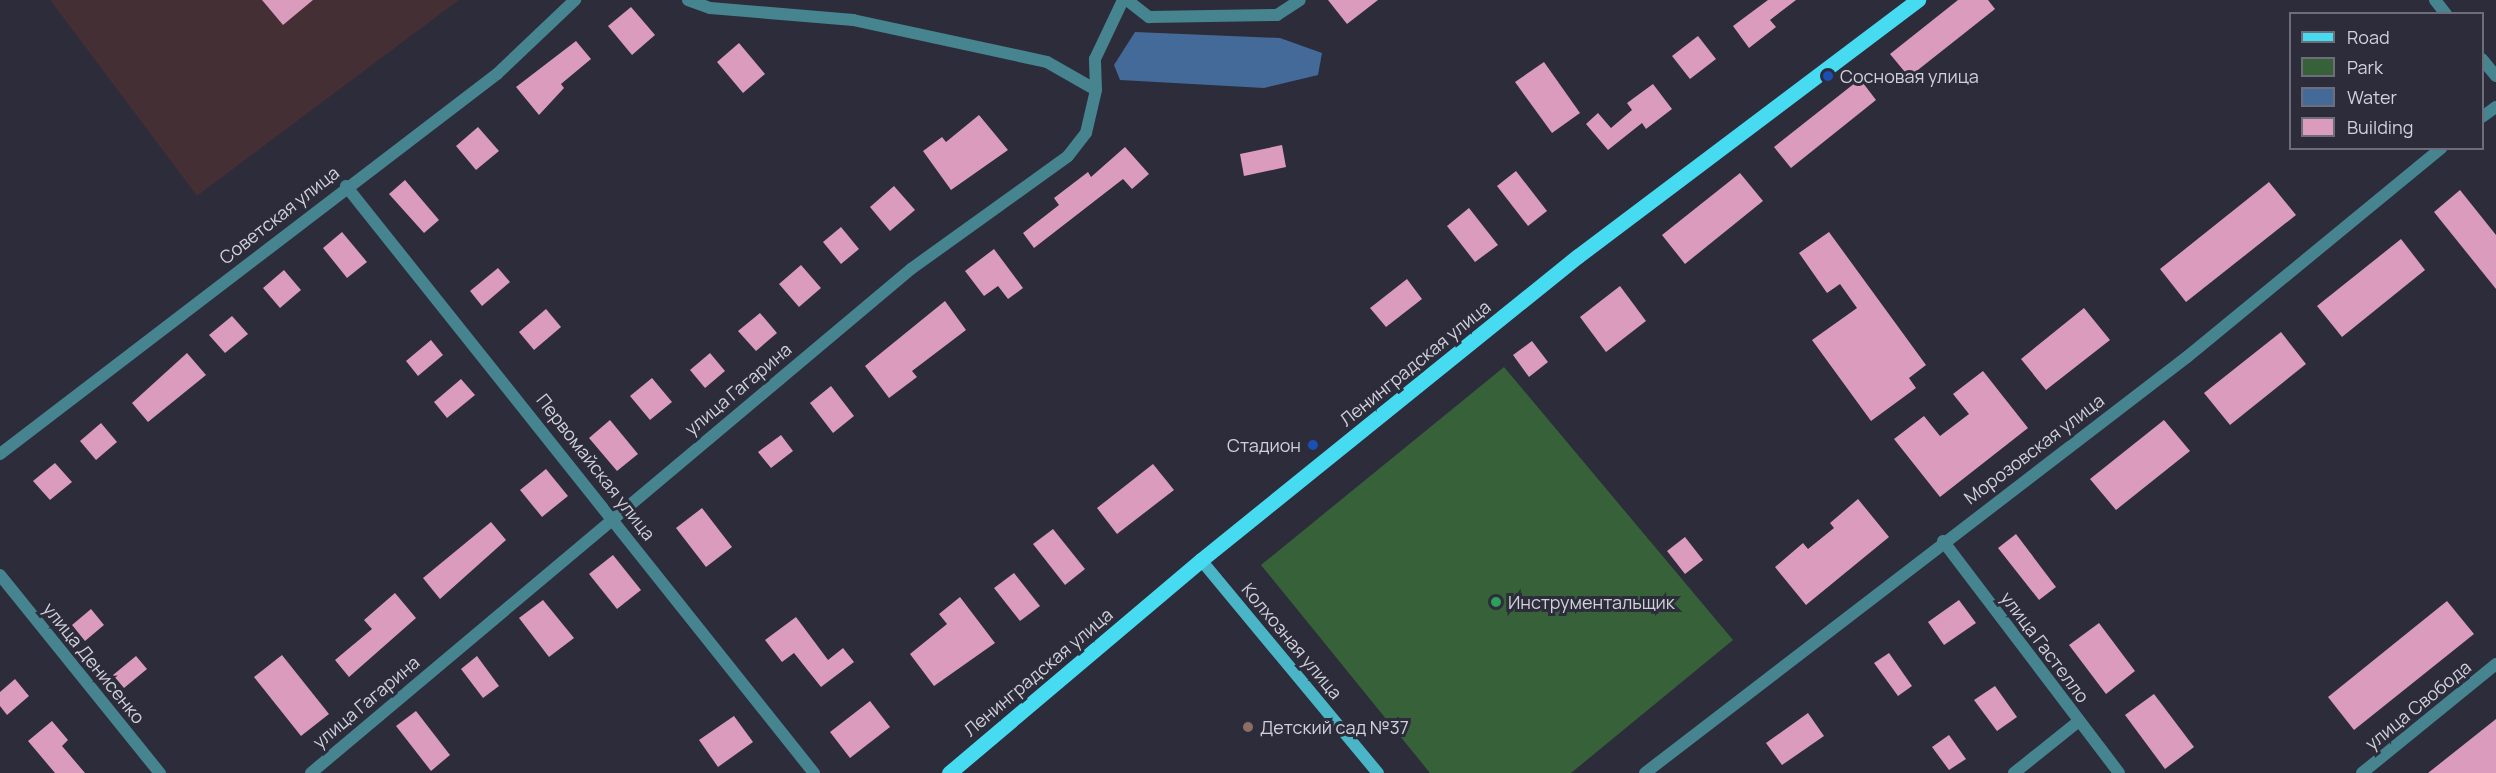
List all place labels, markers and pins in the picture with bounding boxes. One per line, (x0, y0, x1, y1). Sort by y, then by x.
place label: Сосновая улица (1840, 65, 1979, 87)
marker: Сосновая улица (1821, 69, 1835, 83)
place label: Стадион (1227, 434, 1301, 456)
marker: Стадион (1306, 438, 1320, 452)
place label: Инструментальщик (1508, 591, 1675, 613)
marker: Инструментальщик (1489, 595, 1503, 609)
place label: Детский сад №37 (1260, 716, 1409, 738)
marker: Детский сад №37 (1241, 720, 1255, 734)

